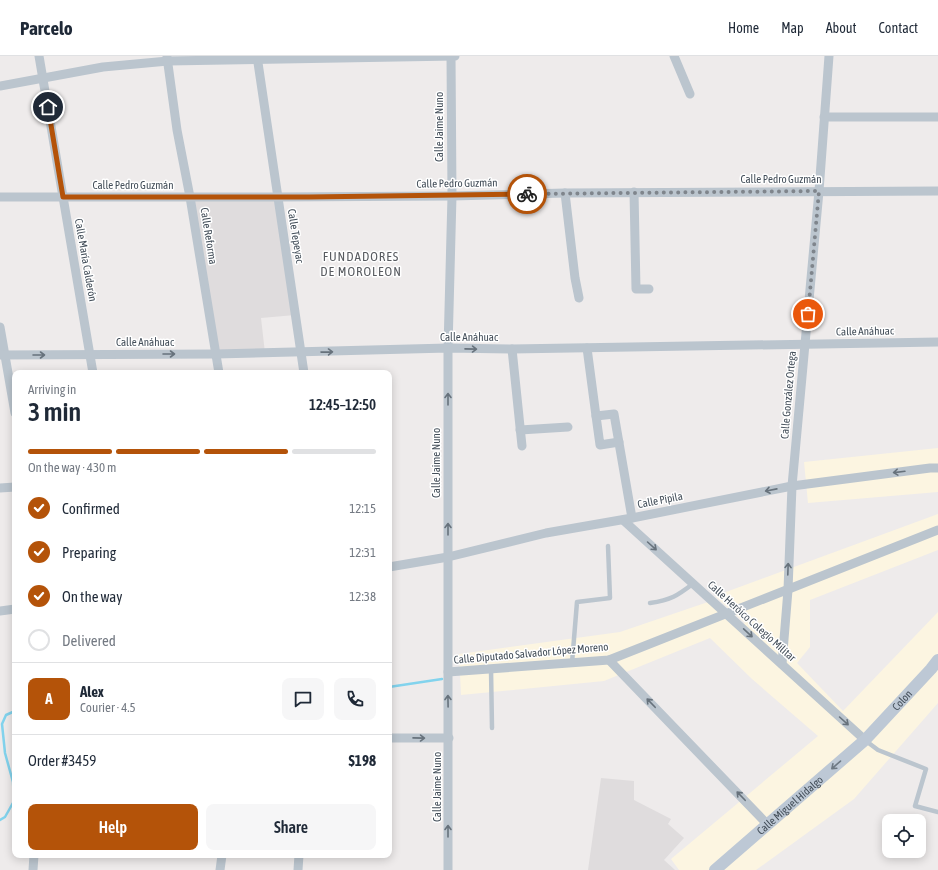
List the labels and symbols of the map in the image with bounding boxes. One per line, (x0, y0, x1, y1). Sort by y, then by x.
pin (31, 90, 65, 124)
street label: Calle Jaime Nuno (433, 92, 445, 162)
street label: Calle Pedro Guzmán (740, 173, 822, 185)
courier (507, 174, 547, 214)
street label: Calle Pedro Guzmán (416, 176, 498, 190)
street label: Calle Pedro Guzmán (92, 179, 174, 191)
street label: Calle Reforma (199, 207, 219, 265)
street label: Calle Tepeyac (286, 208, 306, 265)
street label: Calle María Calderón (73, 218, 99, 302)
district label: FUNDADORES DE MOROLEON (320, 249, 402, 279)
pin (791, 297, 825, 331)
street label: Calle Anáhuac (836, 324, 895, 338)
street label: Calle Anáhuac (440, 331, 499, 343)
street label: Calle Anáhuac (116, 336, 175, 348)
one-way arrow (464, 345, 477, 353)
one-way arrow (320, 348, 333, 355)
one-way arrow (162, 350, 175, 358)
one-way arrow (32, 351, 45, 359)
street label: Calle González Ortega (778, 351, 798, 439)
one-way arrow (444, 393, 452, 406)
street label: Calle Jaime Nuno (430, 428, 442, 498)
one-way arrow (893, 468, 906, 476)
one-way arrow (764, 486, 777, 494)
street label: Calle Pípila (636, 490, 684, 510)
one-way arrow (444, 523, 452, 536)
one-way arrow (647, 541, 657, 551)
one-way arrow (785, 563, 792, 576)
street label: Calle Heróico Colegio Militar (706, 578, 799, 664)
one-way arrow (743, 628, 753, 638)
street label: Calle Diputado Salvador López Moreno (453, 640, 609, 666)
street label: Colon (890, 687, 914, 713)
one-way arrow (444, 695, 452, 708)
one-way arrow (646, 698, 655, 708)
one-way arrow (839, 716, 849, 725)
one-way arrow (412, 734, 425, 742)
street label: Calle Jaime Nuno (431, 752, 443, 822)
one-way arrow (830, 761, 841, 770)
street label: Calle Miguel Hidalgo (754, 773, 825, 837)
one-way arrow (737, 792, 746, 802)
one-way arrow (444, 825, 452, 838)

